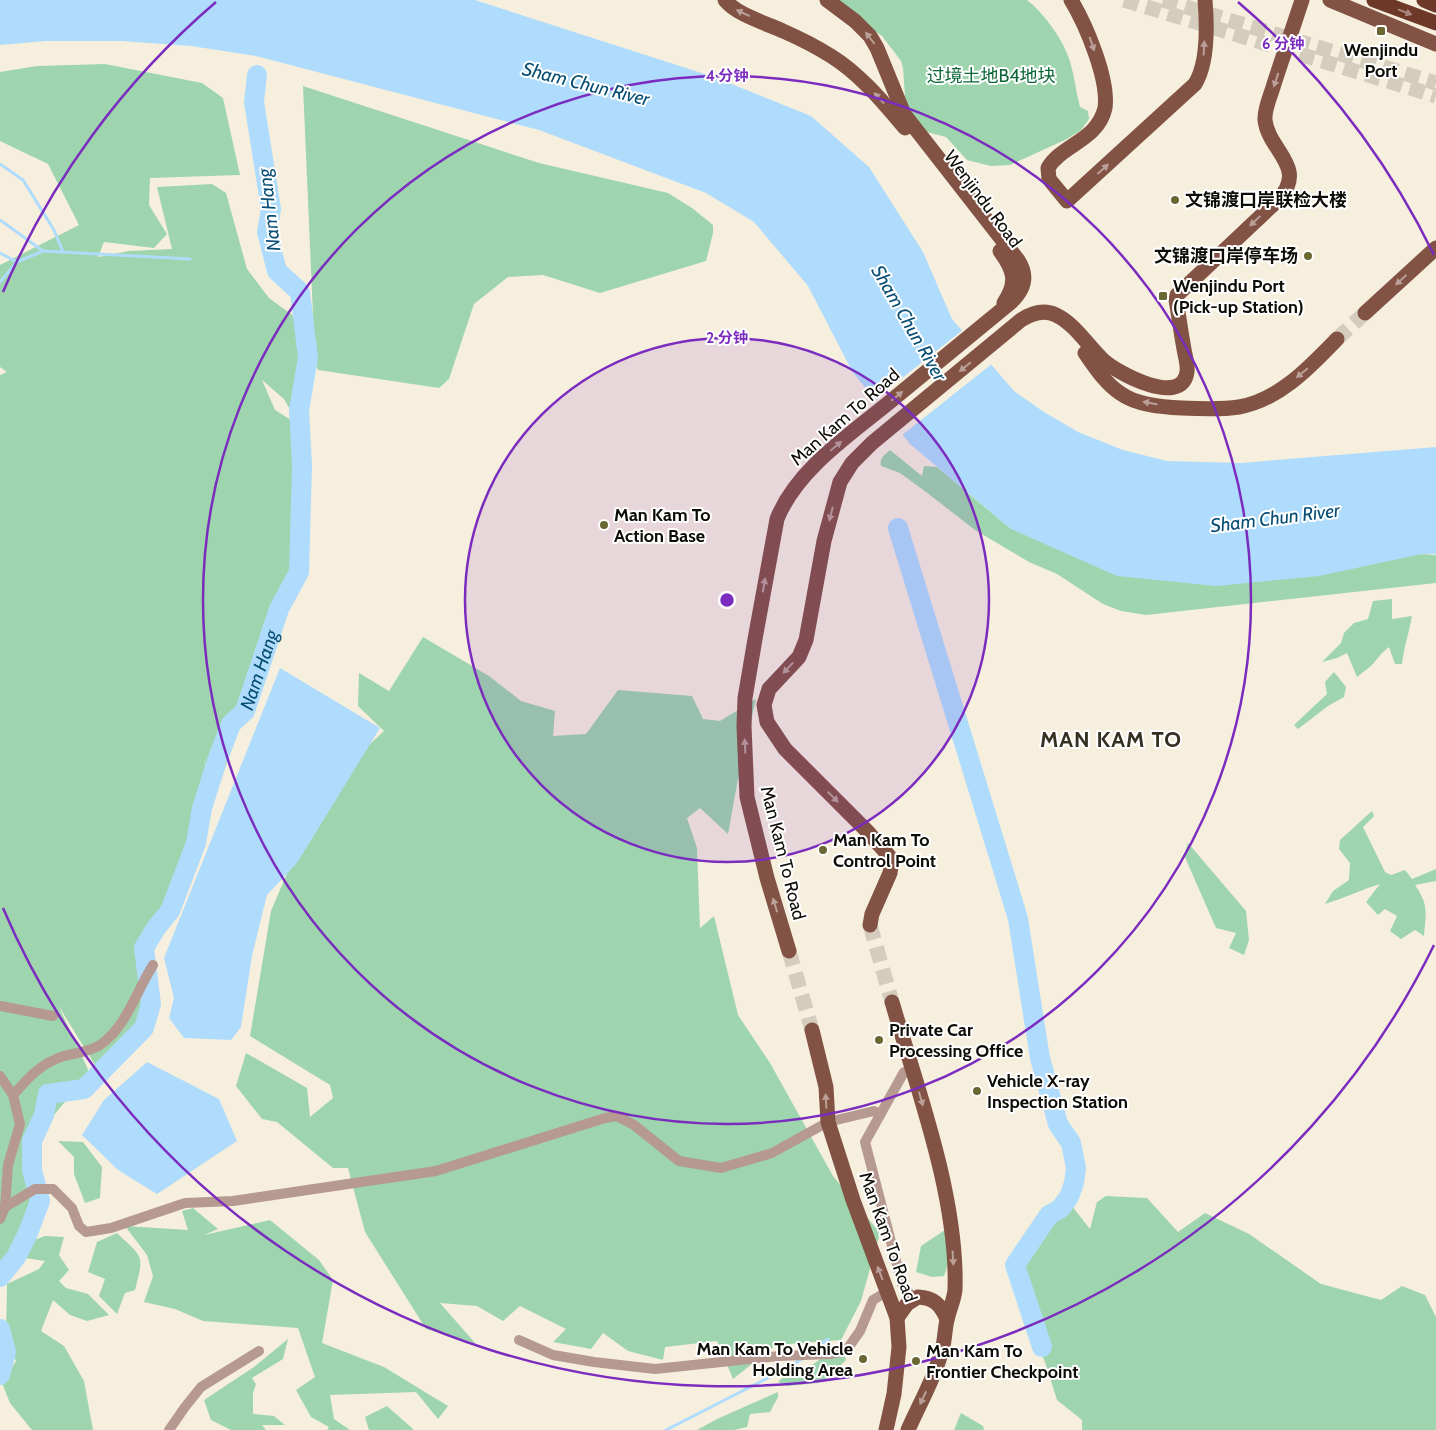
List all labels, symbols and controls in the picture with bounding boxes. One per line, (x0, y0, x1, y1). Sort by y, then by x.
one-way arrow (736, 8, 750, 16)
one-way arrow (1398, 8, 1413, 16)
marker: Wenjindu Port (1375, 25, 1387, 37)
one-way arrow (865, 32, 876, 45)
text: 6 分钟 (1262, 35, 1304, 53)
one-way arrow (1088, 37, 1096, 52)
place label: Wenjindu Port (1344, 39, 1418, 82)
one-way arrow (1201, 40, 1209, 56)
water label: Sham Chun River (520, 57, 653, 111)
park label: 过境土地B4地块 (926, 65, 1056, 87)
text: 4 分钟 (706, 67, 748, 85)
one-way arrow (1271, 72, 1279, 87)
one-way arrow (873, 93, 885, 105)
street label: Wenjindu Road (939, 146, 1027, 252)
one-way arrow (1097, 163, 1109, 175)
water label: Nam Hang (252, 166, 285, 253)
place label: 文锦渡口岸联检大楼 (1185, 189, 1347, 211)
marker: 文锦渡口岸联检大楼 (1169, 194, 1181, 206)
one-way arrow (1250, 215, 1262, 227)
place label: 文锦渡口岸停车场 (1154, 245, 1298, 267)
marker: 文锦渡口岸停车场 (1302, 250, 1314, 262)
water label: Sham Chun River (867, 261, 952, 386)
one-way arrow (1395, 274, 1407, 286)
place label: Wenjindu Port (Pick-up Station) (1173, 275, 1304, 318)
marker: Wenjindu Port (Pick-up Station) (1157, 290, 1169, 302)
text: 2 分钟 (706, 329, 748, 347)
one-way arrow (958, 362, 971, 373)
street label: Man Kam To Road (786, 364, 904, 470)
one-way arrow (1296, 368, 1309, 379)
one-way arrow (890, 391, 903, 402)
one-way arrow (1141, 399, 1157, 407)
one-way arrow (830, 441, 843, 452)
water label: Sham Chun River (1209, 499, 1342, 537)
place label: Man Kam To Action Base (614, 504, 711, 547)
one-way arrow (827, 506, 835, 521)
marker: Man Kam To Action Base (598, 519, 610, 531)
one-way arrow (761, 577, 769, 593)
centre of rings (718, 591, 736, 609)
water label: Nam Hang (235, 626, 283, 713)
one-way arrow (782, 662, 794, 674)
district label: MAN KAM TO (1040, 726, 1182, 753)
one-way arrow (740, 738, 748, 754)
street label: Man Kam To Road (756, 784, 810, 922)
one-way arrow (826, 791, 838, 803)
place label: Man Kam To Control Point (833, 829, 936, 872)
marker: Man Kam To Control Point (817, 844, 829, 856)
one-way arrow (770, 897, 778, 912)
place label: Private Car Processing Office (889, 1019, 1023, 1062)
marker: Private Car Processing Office (873, 1034, 885, 1046)
place label: Vehicle X-ray Inspection Station (987, 1070, 1128, 1113)
marker: Vehicle X-ray Inspection Station (971, 1085, 983, 1097)
one-way arrow (917, 1091, 925, 1107)
one-way arrow (822, 1093, 830, 1109)
street label: Man Kam To Road (854, 1169, 922, 1305)
one-way arrow (950, 1250, 958, 1266)
one-way arrow (876, 1265, 883, 1280)
place label: Man Kam To Vehicle Holding Area (697, 1338, 853, 1381)
place label: Man Kam To Frontier Checkpoint (926, 1340, 1078, 1383)
marker: Man Kam To Vehicle Holding Area (857, 1353, 869, 1365)
marker: Man Kam To Frontier Checkpoint (910, 1355, 922, 1367)
one-way arrow (918, 1391, 926, 1405)

